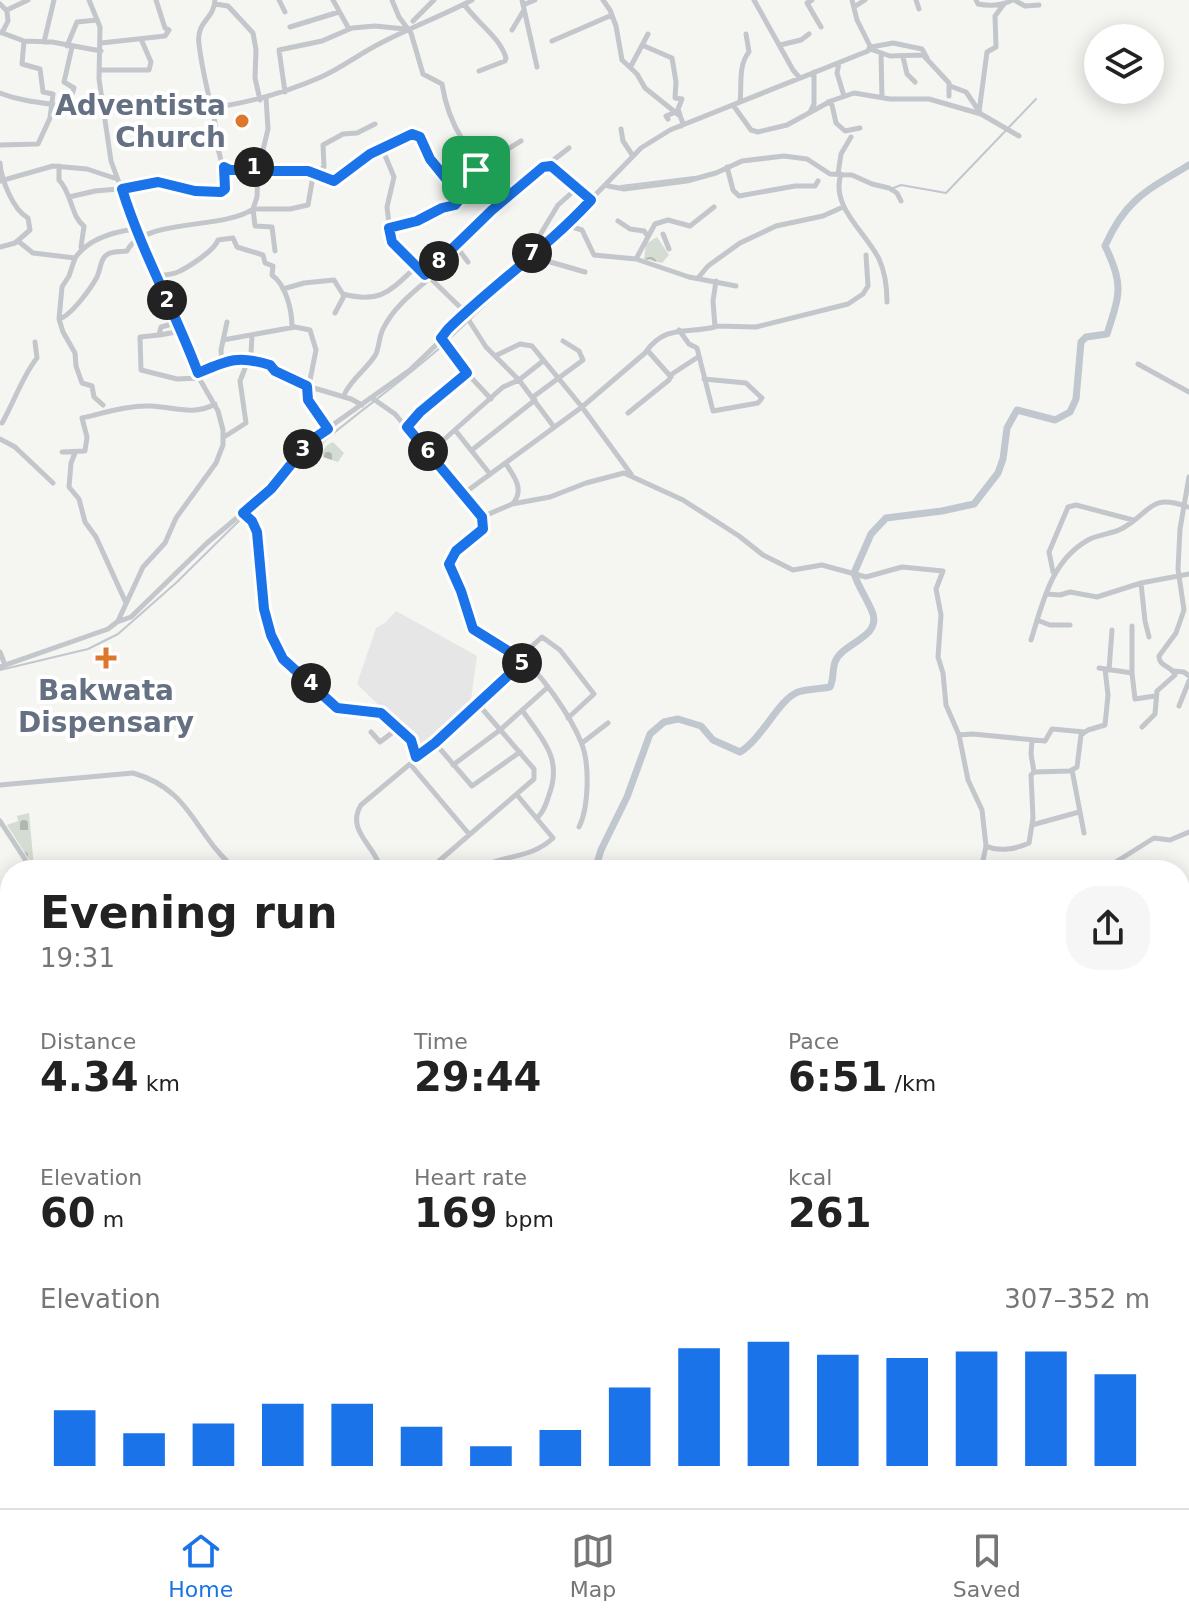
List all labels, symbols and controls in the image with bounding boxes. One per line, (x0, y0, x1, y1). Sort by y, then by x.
map controls (1084, 24, 1164, 104)
button: layers (1084, 24, 1164, 104)
place label: Adventista Church (55, 89, 226, 154)
marker: Adventista Church (233, 112, 251, 130)
pin (442, 136, 510, 204)
pin: 1 (234, 147, 274, 187)
icon: arrive (454, 148, 498, 192)
text: 1 (246, 154, 262, 179)
pin: 7 (512, 233, 552, 273)
text: 7 (524, 240, 540, 265)
pin: 8 (419, 241, 459, 281)
text: 8 (431, 248, 447, 273)
pin: 2 (147, 280, 187, 320)
text: 2 (159, 287, 175, 312)
pin: 3 (283, 429, 323, 469)
pin: 6 (408, 431, 448, 471)
text: 3 (295, 436, 311, 461)
text: 6 (420, 438, 436, 463)
pin: 5 (502, 643, 542, 683)
marker: Bakwata Dispensary (95, 647, 117, 669)
text: 5 (514, 650, 530, 675)
pin: 4 (291, 663, 331, 703)
text: 4 (303, 670, 319, 695)
place label: Bakwata Dispensary (18, 674, 194, 739)
button: share (1066, 886, 1150, 970)
text: Evening run (40, 887, 337, 938)
text: 19:31 (40, 943, 115, 973)
text: Distance (40, 1029, 136, 1054)
text: Time (414, 1029, 468, 1054)
text: Pace (788, 1029, 839, 1054)
text: 4.34 (40, 1054, 139, 1100)
text: 29:44 (414, 1054, 541, 1100)
text: 6:51 (788, 1054, 888, 1100)
text: km (139, 1071, 180, 1096)
text: /km (888, 1071, 936, 1096)
text: Elevation (40, 1165, 142, 1190)
text: Heart rate (414, 1165, 527, 1190)
text: kcal (788, 1165, 832, 1190)
text: 60 (40, 1190, 96, 1236)
text: 169 (414, 1190, 498, 1236)
text: 261 (788, 1190, 872, 1236)
text: m (96, 1207, 124, 1232)
text: bpm (498, 1207, 554, 1232)
text: Elevation (40, 1284, 161, 1314)
text: 307–352 m (1004, 1284, 1150, 1314)
tab: Home (168, 1529, 233, 1602)
tab: Map (570, 1529, 616, 1602)
tab: Saved (953, 1529, 1021, 1602)

